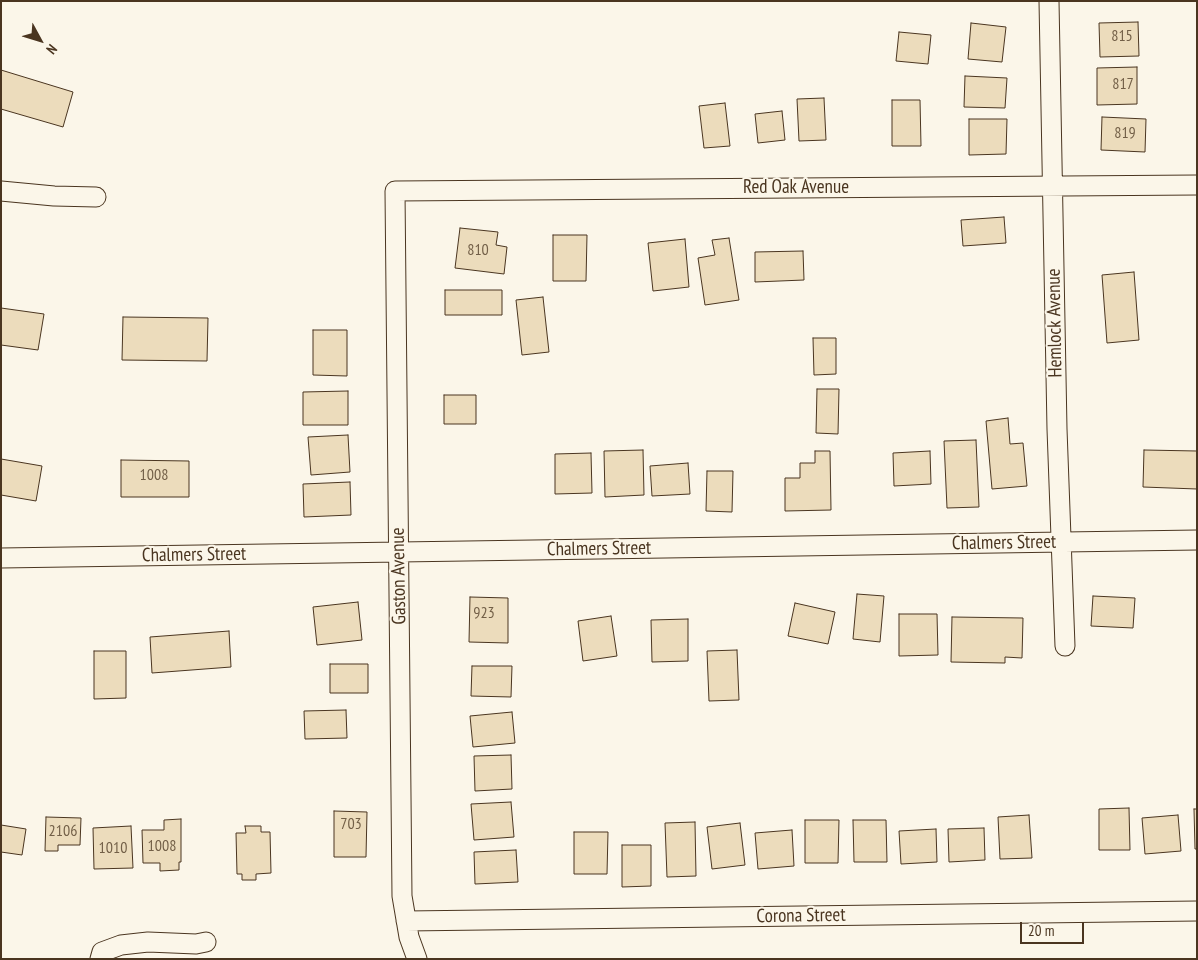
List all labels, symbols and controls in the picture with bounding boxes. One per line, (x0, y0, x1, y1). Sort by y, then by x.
north arrow (15, 15, 65, 65)
house number: 815 (1111, 26, 1133, 46)
text: N (42, 41, 61, 58)
house number: 817 (1112, 74, 1134, 94)
house number: 819 (1114, 123, 1136, 143)
street label: Red Oak Avenue (743, 177, 849, 199)
house number: 810 (467, 240, 489, 260)
street label: Hemlock Avenue (1043, 268, 1067, 378)
house number: 1008 (140, 465, 168, 485)
street label: Gaston Avenue (387, 527, 411, 625)
street label: Chalmers Street (952, 531, 1056, 555)
street label: Chalmers Street (547, 537, 651, 561)
street label: Chalmers Street (142, 543, 246, 567)
house number: 923 (473, 603, 495, 623)
house number: 703 (340, 814, 362, 834)
house number: 2106 (49, 821, 77, 841)
house number: 1008 (148, 836, 176, 856)
house number: 1010 (99, 838, 127, 858)
street label: Corona Street (756, 904, 846, 928)
scale bar (1023, 912, 1087, 944)
text: 20 m (1028, 921, 1054, 940)

